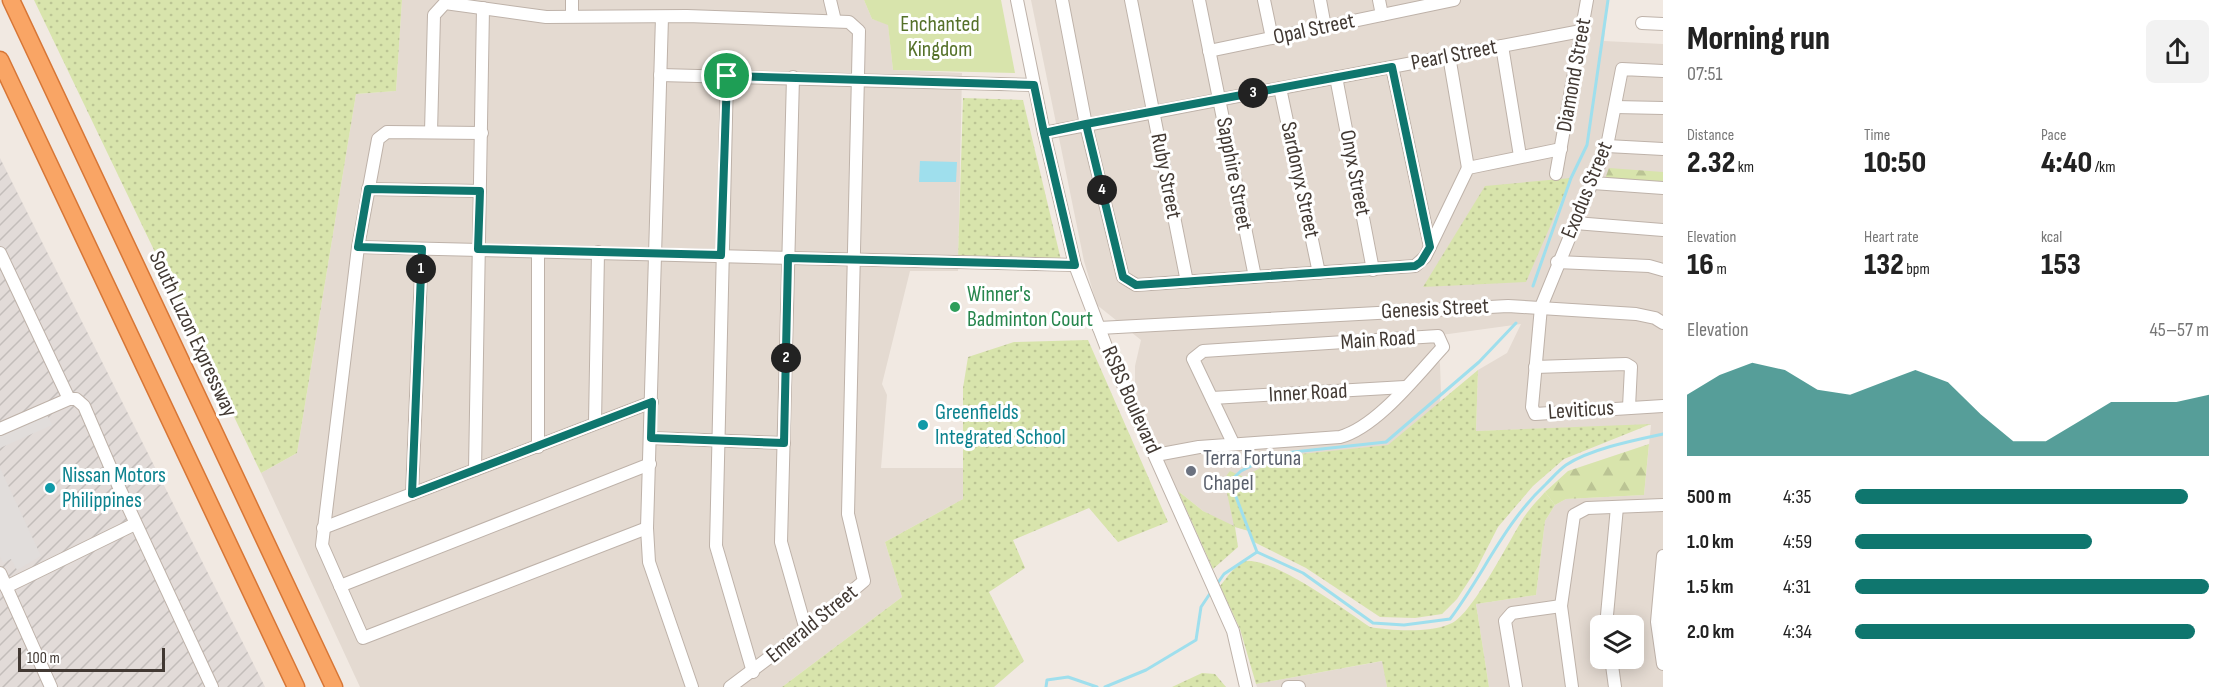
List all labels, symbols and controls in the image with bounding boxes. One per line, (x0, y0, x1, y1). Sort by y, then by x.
street label: Opal Street (1271, 7, 1357, 51)
park label: Enchanted Kingdom (900, 11, 980, 63)
street label: Diamond Street (1551, 16, 1597, 134)
text: Morning run (1687, 19, 1830, 59)
button: share (2146, 20, 2209, 83)
street label: Pearl Street (1409, 33, 1500, 77)
pin (701, 50, 752, 101)
icon: arrive (710, 59, 743, 92)
text: 07:51 (1687, 62, 1723, 86)
pin: 3 (1238, 78, 1268, 108)
text: 3 (1249, 83, 1257, 102)
street label: Sapphire Street (1210, 115, 1258, 233)
street label: Sardonyx Street (1275, 119, 1326, 241)
text: Distance (1687, 126, 1734, 145)
text: Time (1864, 126, 1890, 145)
text: Pace (2041, 126, 2066, 145)
street label: Onyx Street (1333, 128, 1377, 219)
street label: Ruby Street (1144, 131, 1188, 221)
street label: Exodus Street (1555, 137, 1619, 242)
text: 2.32 (1687, 145, 1735, 181)
text: 10:50 (1864, 145, 1926, 181)
text: 4:40 (2041, 145, 2092, 181)
text: km (1735, 158, 1754, 177)
text: /km (2092, 158, 2115, 177)
pin: 4 (1087, 175, 1117, 205)
text: 4 (1098, 180, 1106, 199)
text: Elevation (1687, 228, 1736, 247)
text: Heart rate (1864, 228, 1919, 247)
text: kcal (2041, 228, 2062, 247)
street label: South Luzon Expressway (143, 247, 243, 422)
text: 16 (1687, 247, 1714, 283)
text: 132 (1864, 247, 1904, 283)
text: 153 (2041, 247, 2081, 283)
pin: 1 (406, 254, 436, 284)
text: 1 (418, 259, 424, 278)
text: m (1714, 260, 1727, 279)
text: bpm (1904, 260, 1930, 279)
place label: Winner's Badminton Court (967, 281, 1093, 333)
street label: Genesis Street (1380, 293, 1490, 325)
marker: Winner's Badminton Court (948, 300, 962, 314)
text: Elevation (1687, 318, 1749, 342)
text: 45–57 m (2149, 318, 2209, 342)
street label: Main Road (1340, 324, 1416, 356)
street label: RSBS Boulevard (1095, 342, 1167, 458)
pin: 2 (771, 343, 801, 373)
text: 2 (782, 348, 790, 367)
street label: Inner Road (1268, 377, 1348, 409)
street label: Leviticus (1547, 394, 1615, 426)
place label: Greenfields Integrated School (935, 399, 1066, 451)
marker: Greenfields Integrated School (916, 418, 930, 432)
place label: Terra Fortuna Chapel (1203, 445, 1301, 497)
place label: Nissan Motors Philippines (62, 462, 166, 514)
marker: Terra Fortuna Chapel (1184, 464, 1198, 478)
marker: Nissan Motors Philippines (43, 481, 57, 495)
text: 500 m (1687, 485, 1731, 509)
text: 4:35 (1783, 485, 1812, 509)
text: 1.0 km (1687, 530, 1734, 554)
text: 4:59 (1783, 530, 1812, 554)
text: 1.5 km (1687, 575, 1733, 599)
text: 4:31 (1783, 575, 1811, 599)
street label: Emerald Street (761, 579, 863, 669)
map controls (1590, 615, 1644, 669)
button: layers (1590, 615, 1644, 669)
text: 2.0 km (1687, 620, 1734, 644)
text: 4:34 (1783, 620, 1812, 644)
scale bar (18, 645, 165, 672)
text: 100 m (27, 649, 60, 668)

